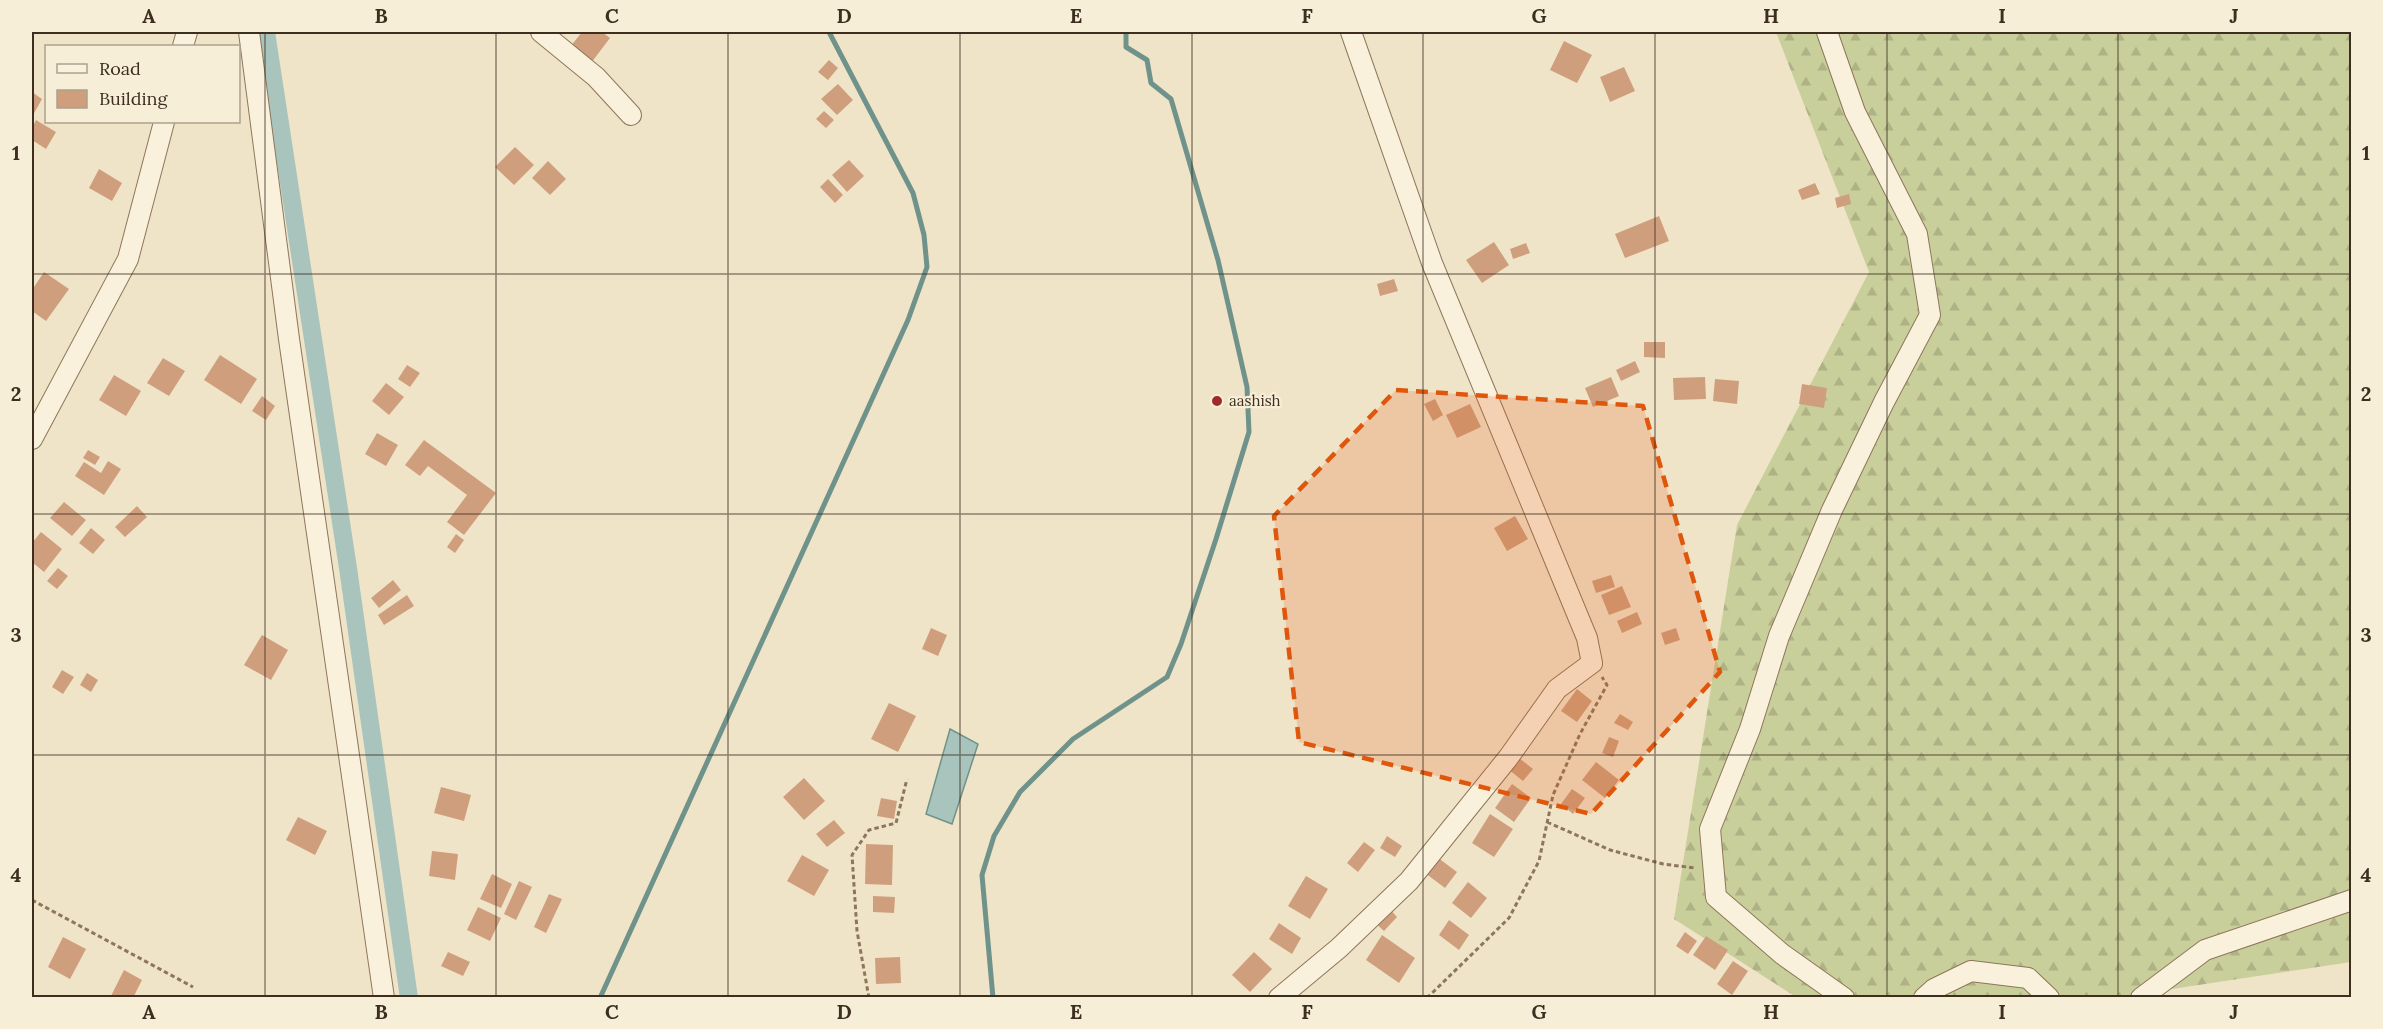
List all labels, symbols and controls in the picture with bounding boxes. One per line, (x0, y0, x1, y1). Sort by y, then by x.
text: A (142, 3, 156, 28)
text: B (374, 3, 388, 28)
text: C (605, 3, 619, 28)
text: D (836, 3, 852, 28)
text: E (1070, 3, 1082, 28)
text: F (1301, 3, 1313, 28)
text: G (1531, 3, 1547, 28)
text: H (1763, 3, 1779, 28)
text: I (1998, 3, 2006, 28)
text: J (2229, 3, 2239, 28)
legend (45, 45, 240, 123)
text: Road (99, 57, 141, 80)
text: Building (99, 87, 169, 110)
text: 1 (12, 140, 20, 165)
text: 1 (2362, 140, 2370, 165)
text: 2 (11, 381, 21, 406)
text: 2 (2361, 381, 2371, 406)
place label: aashish (1229, 391, 1281, 410)
marker: aashish (1210, 394, 1224, 408)
text: 3 (10, 622, 22, 647)
text: 3 (2360, 622, 2372, 647)
text: 4 (11, 862, 22, 887)
text: 4 (2361, 862, 2372, 887)
text: A (142, 999, 156, 1024)
text: B (374, 999, 388, 1024)
text: C (605, 999, 619, 1024)
text: D (836, 999, 852, 1024)
text: E (1070, 999, 1082, 1024)
text: F (1301, 999, 1313, 1024)
text: G (1531, 999, 1547, 1024)
text: H (1763, 999, 1779, 1024)
text: I (1998, 999, 2006, 1024)
text: J (2229, 999, 2239, 1024)

